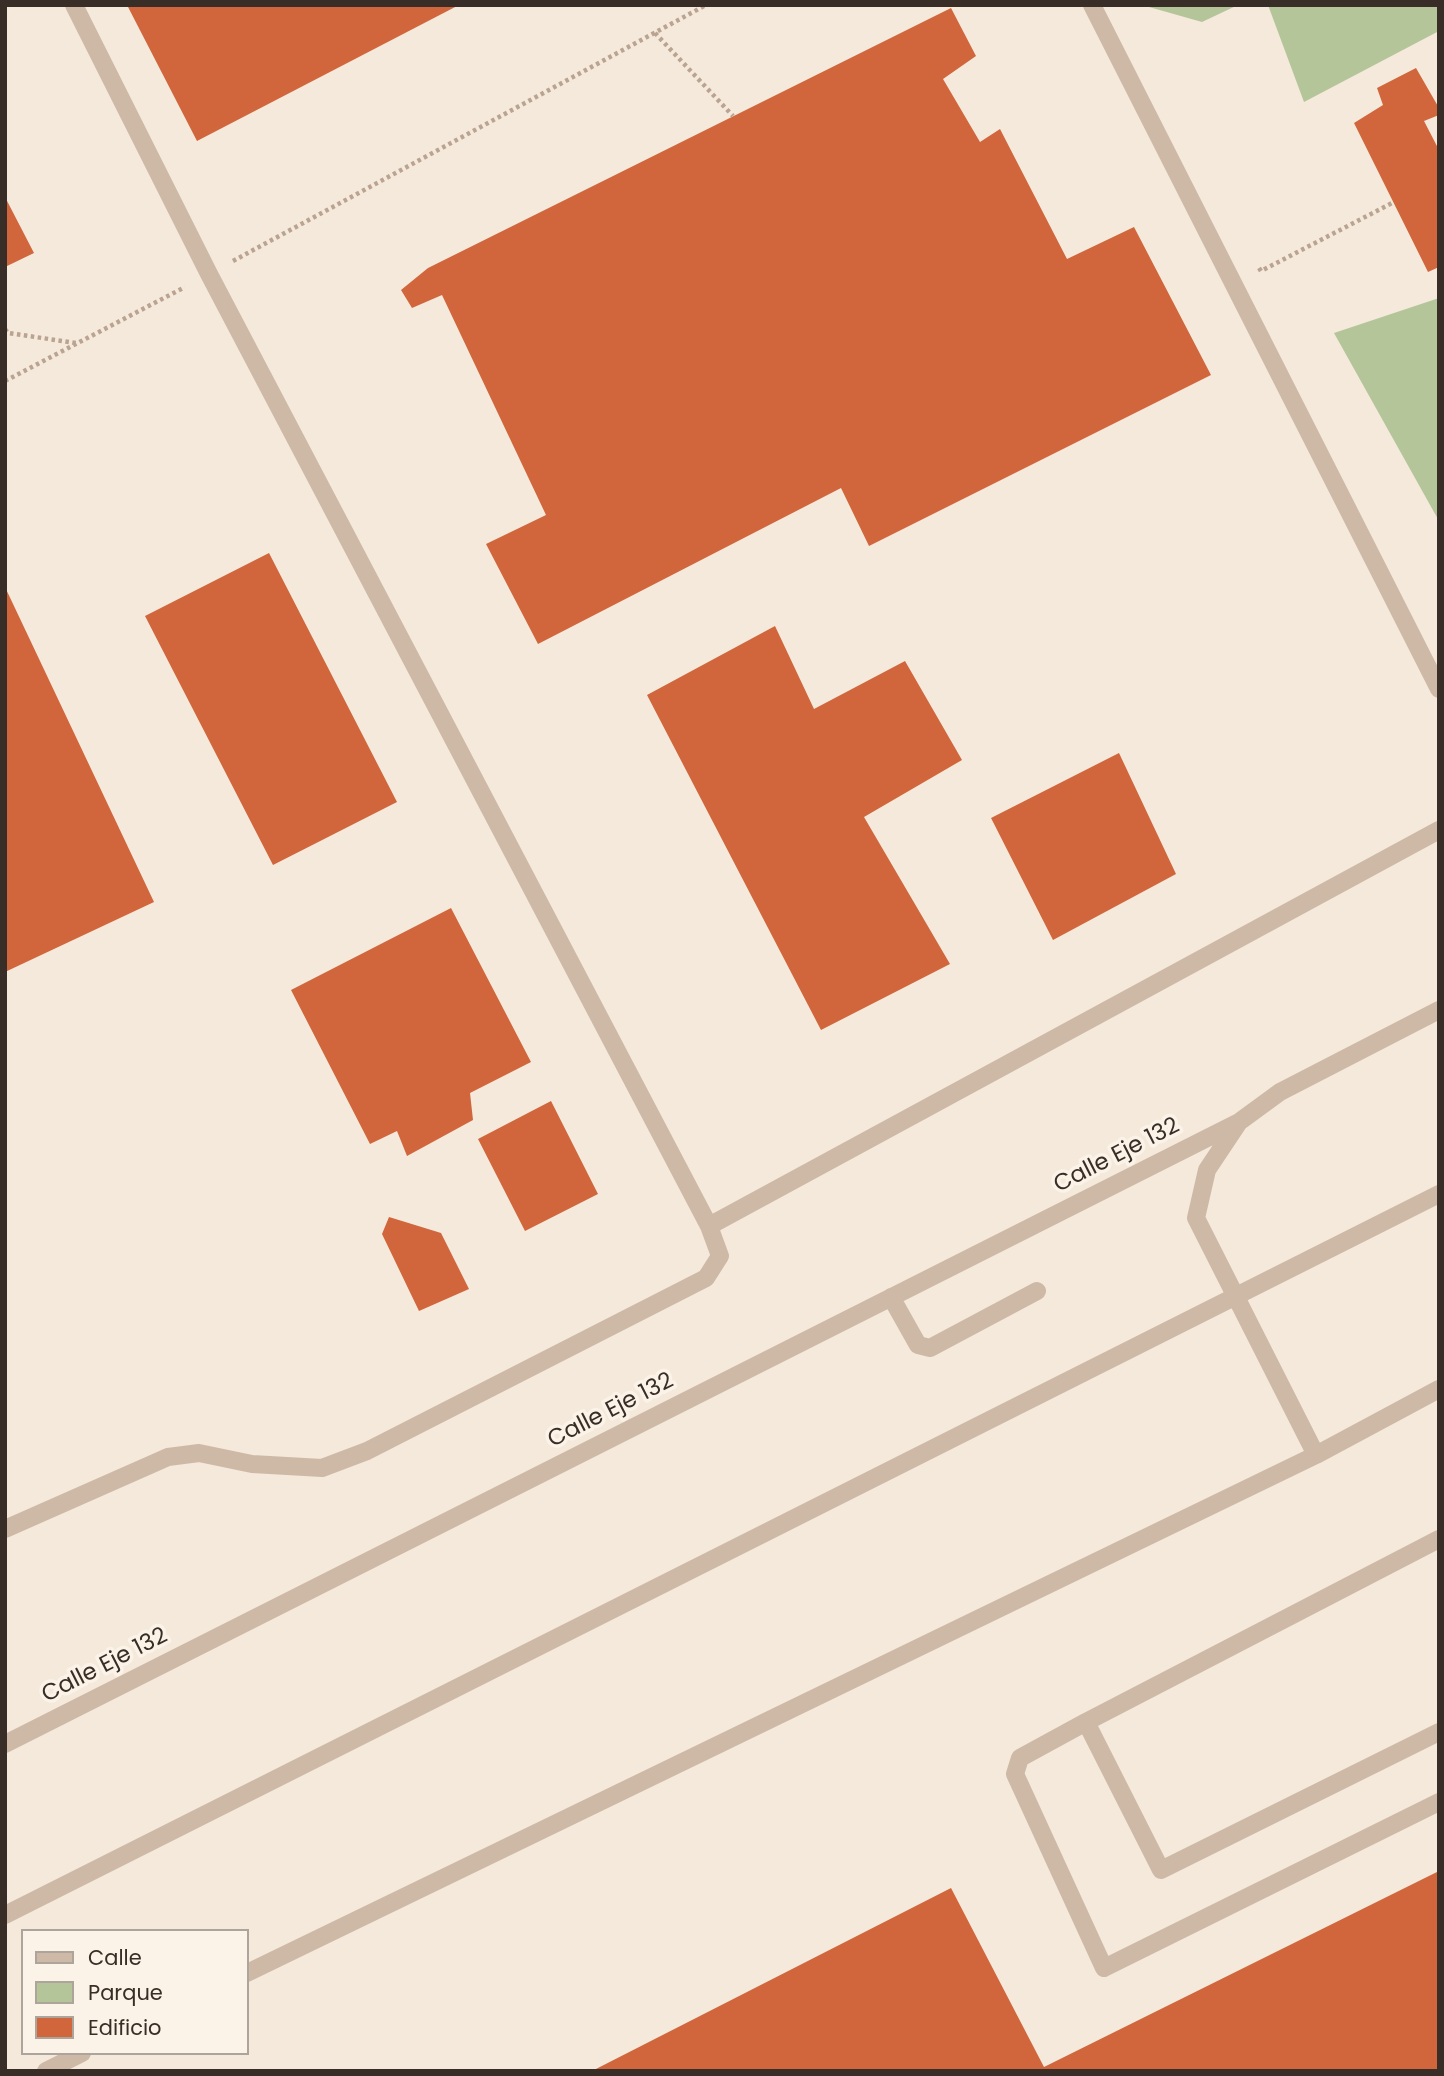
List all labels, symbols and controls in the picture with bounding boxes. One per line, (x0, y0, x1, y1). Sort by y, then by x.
street label: Calle Eje 132 (1050, 1113, 1184, 1199)
street label: Calle Eje 132 (544, 1368, 678, 1454)
street label: Calle Eje 132 (38, 1623, 172, 1709)
legend (21, 1929, 248, 2055)
text: Calle (88, 1943, 142, 1972)
text: Parque (88, 1978, 163, 2007)
text: Edificio (88, 2013, 162, 2042)

